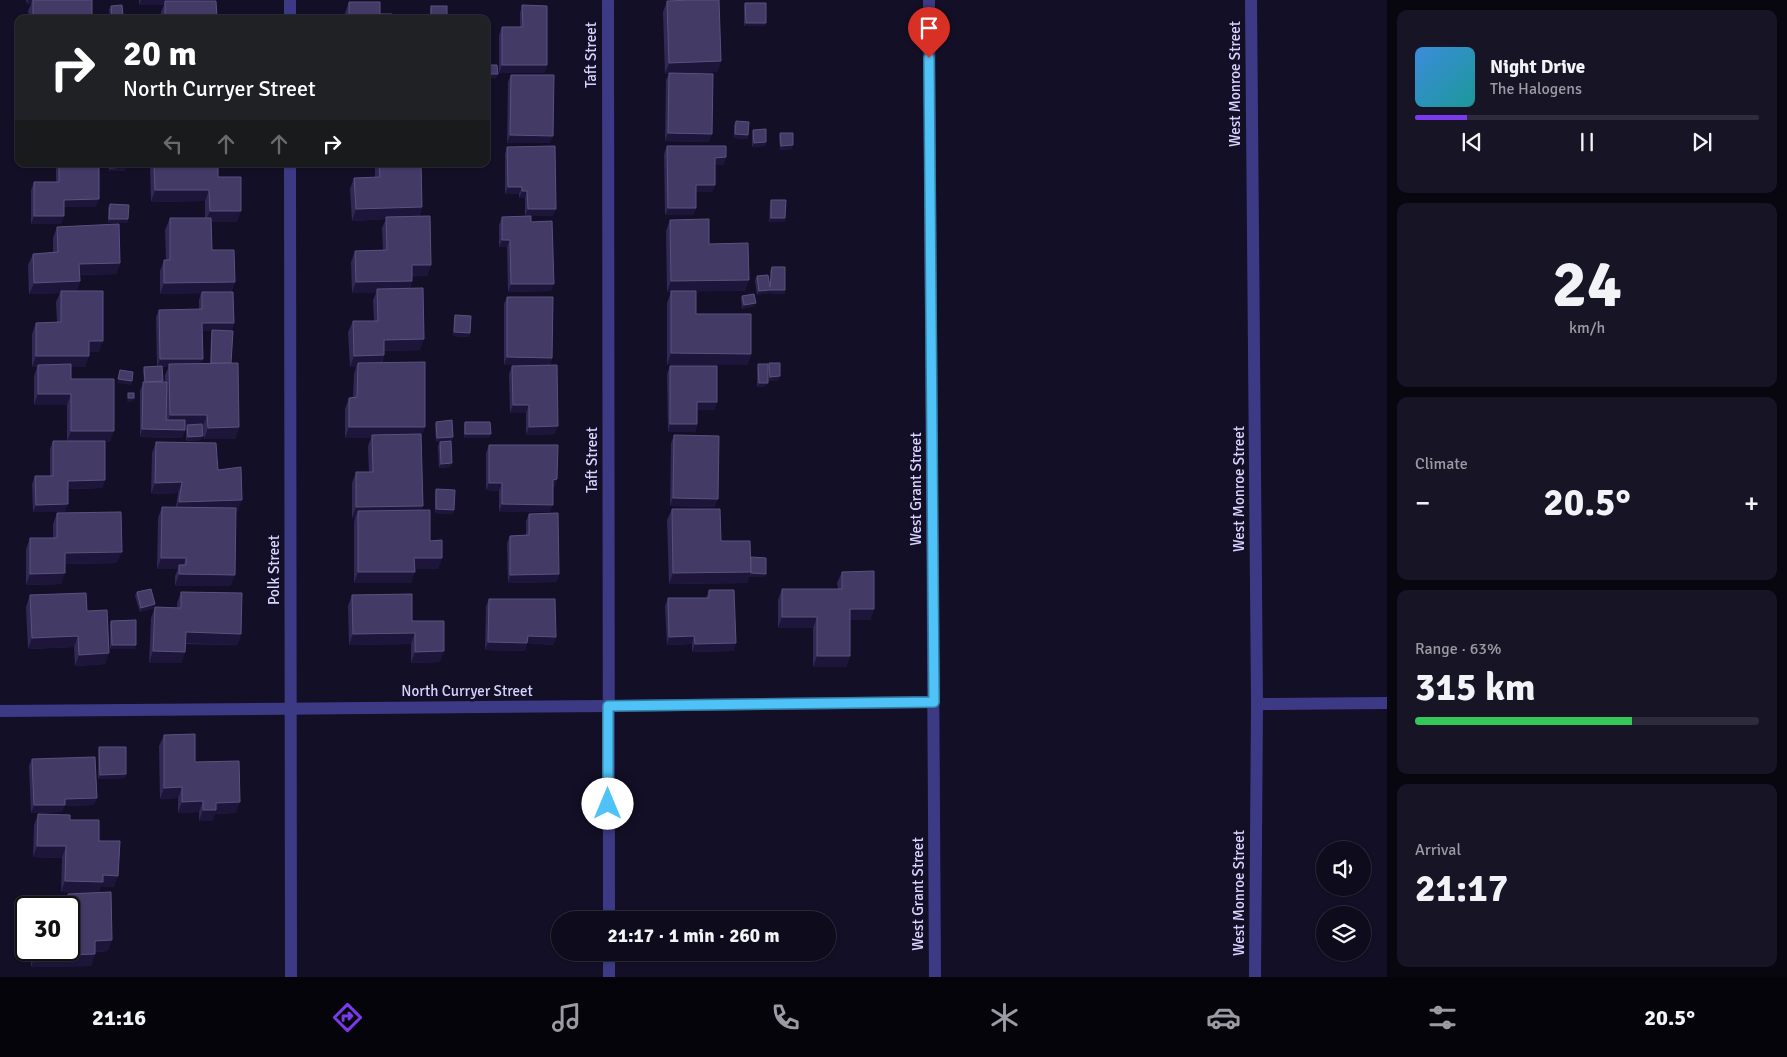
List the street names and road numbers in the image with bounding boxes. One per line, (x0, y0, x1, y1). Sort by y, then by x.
street label: West Monroe Street (1226, 21, 1244, 147)
street label: Taft Street (582, 22, 600, 88)
street label: West Monroe Street (1230, 426, 1248, 552)
street label: Taft Street (583, 427, 601, 493)
street label: West Grant Street (907, 432, 925, 546)
street label: Polk Street (265, 535, 283, 605)
street label: North Curryer Street (401, 682, 533, 700)
street label: West Monroe Street (1230, 830, 1248, 956)
street label: West Grant Street (909, 837, 927, 951)

